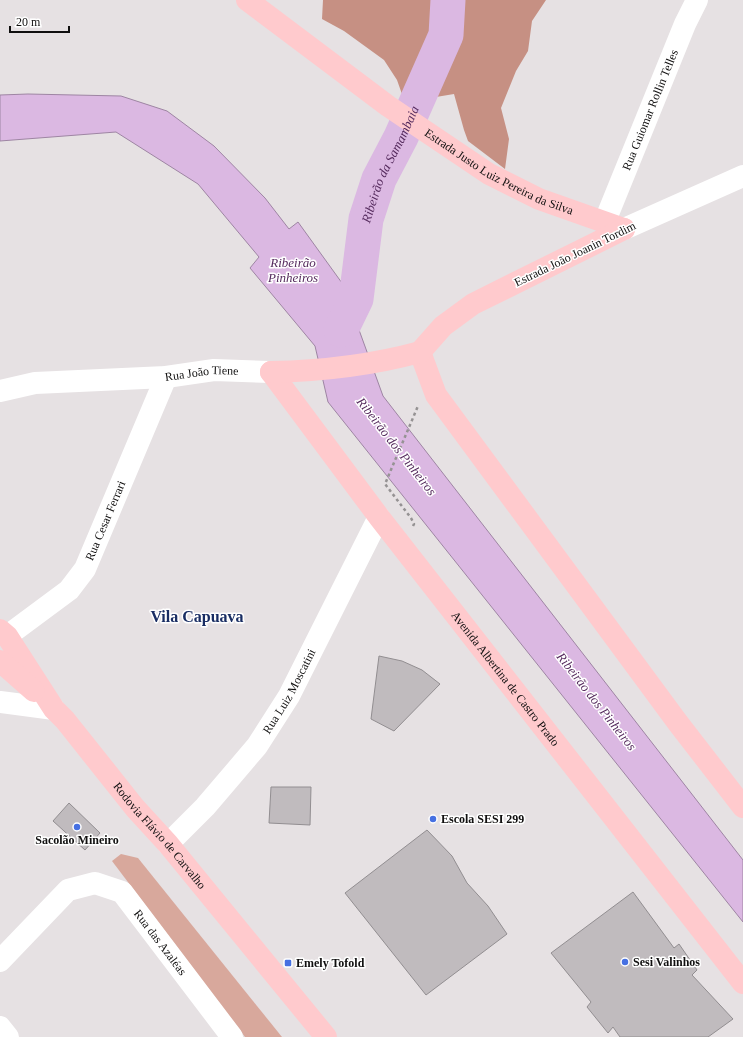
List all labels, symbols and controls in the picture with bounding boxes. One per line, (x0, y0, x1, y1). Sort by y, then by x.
scale bar (10, 8, 69, 34)
text: 20 m (16, 15, 41, 29)
street label: Rua Guiomar Rollin Telles (619, 47, 681, 172)
water label: Ribeirão da Samambaia (358, 103, 422, 226)
street label: Estrada Justo Luiz Pereira da Silva (422, 126, 576, 218)
street label: Estrada João Joanin Tordim (512, 218, 639, 289)
water label: Ribeirão Pinheiros (267, 255, 318, 285)
street label: Rua João Tiene (164, 363, 239, 384)
water label: Ribeirão dos Pinheiros (353, 394, 439, 498)
street label: Rua Cesar Ferrari (82, 478, 129, 563)
district label: Vila Capuava (150, 608, 244, 626)
street label: Avenida Albertina de Castro Prado (448, 609, 562, 749)
street label: Rua Luiz Moscatini (260, 646, 319, 736)
water label: Ribeirão dos Pinheiros (553, 649, 639, 753)
street label: Rodovia Flávio de Carvalho (110, 779, 209, 892)
place label: Escola SESI 299 (441, 812, 524, 826)
marker: Escola SESI 299 (428, 814, 438, 824)
marker: Sacolão Mineiro (72, 822, 82, 832)
place label: Sacolão Mineiro (35, 833, 119, 847)
street label: Rua das Azaléas (131, 907, 190, 978)
place label: Sesi Valinhos (633, 955, 700, 969)
place label: Emely Tofold (296, 956, 365, 970)
marker: Sesi Valinhos (620, 957, 630, 967)
marker: Emely Tofold (283, 958, 293, 968)

